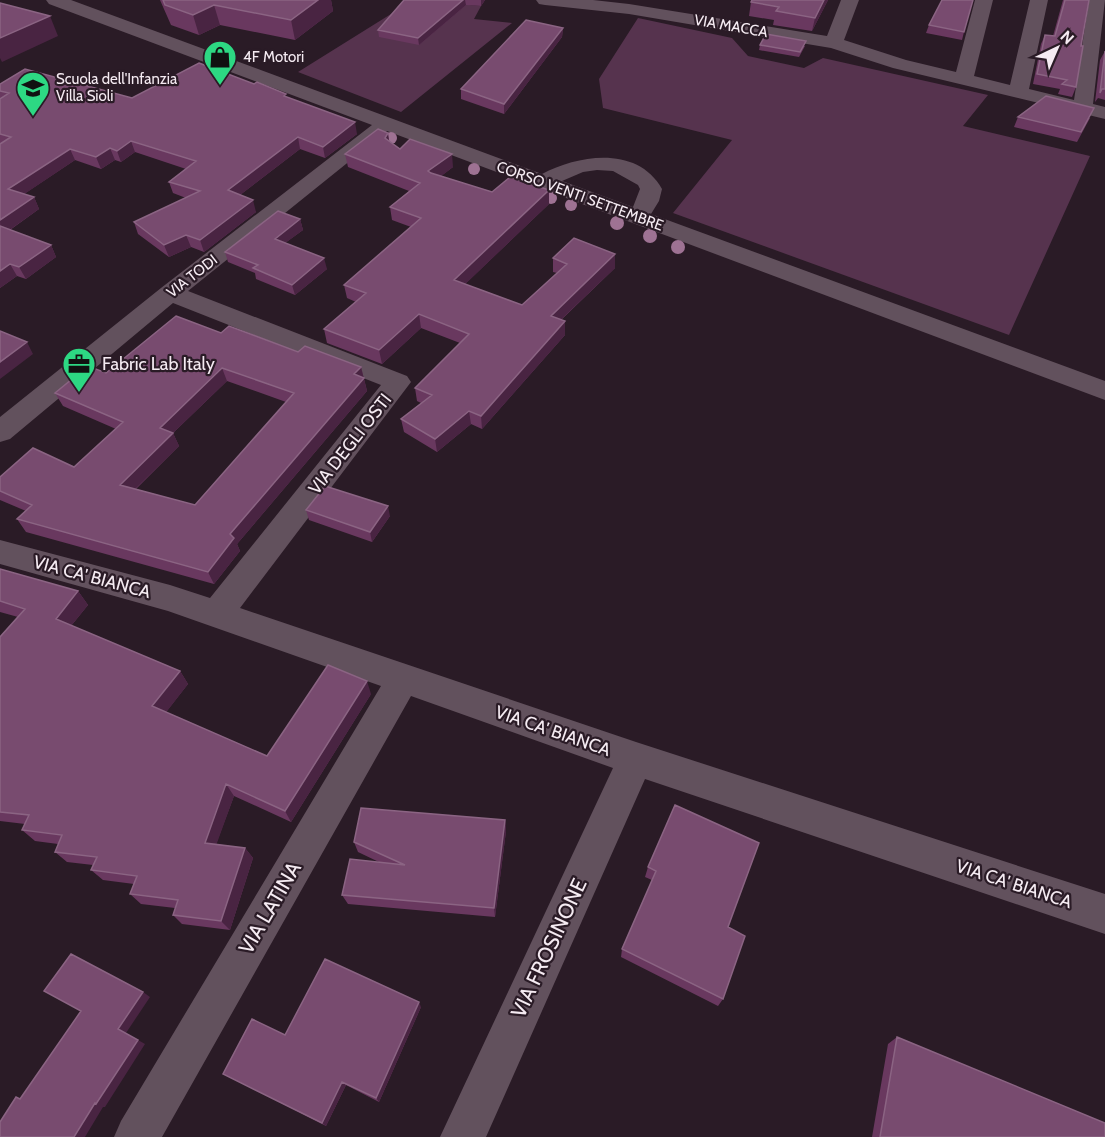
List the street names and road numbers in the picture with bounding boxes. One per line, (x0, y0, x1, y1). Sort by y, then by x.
street label: VIA MACCA (693, 11, 770, 41)
street label: CORSO VENTI SETTEMBRE (494, 157, 666, 235)
street label: VIA TODI (163, 251, 221, 301)
street label: VIA DEGLI OSTI (304, 389, 396, 499)
street label: VIA CA' BIANCA (31, 551, 153, 603)
street label: VIA CA' BIANCA (492, 701, 614, 761)
street label: VIA CA' BIANCA (953, 855, 1075, 913)
street label: VIA LATINA (233, 857, 306, 958)
street label: VIA FROSINONE (505, 874, 592, 1021)

